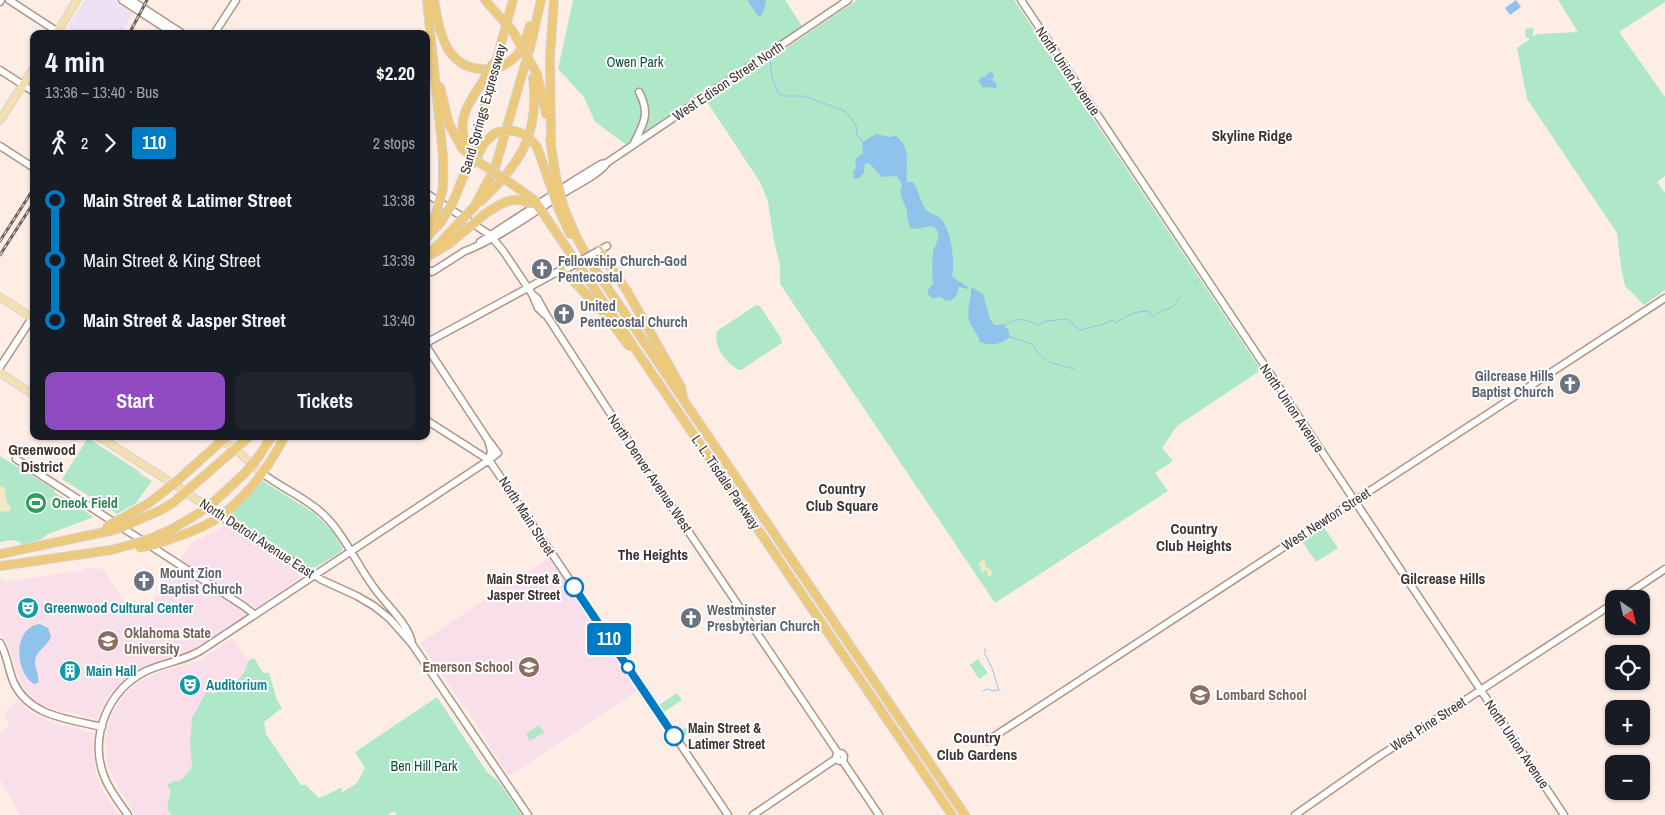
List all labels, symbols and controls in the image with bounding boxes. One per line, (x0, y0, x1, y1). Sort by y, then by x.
street label: North Union Avenue (1032, 23, 1104, 119)
street label: West Edison Street North (669, 37, 787, 125)
street label: Sand Springs Expressway (456, 42, 510, 176)
text: 4 min (45, 43, 105, 81)
park label: Owen Park (607, 53, 664, 71)
text: $2.20 (376, 60, 415, 86)
text: 13:36 – 13:40 · Bus (45, 81, 159, 103)
district label: Skyline Ridge (1212, 125, 1292, 146)
icon: walk (45, 129, 73, 157)
icon: forward (96, 129, 124, 157)
text: 110 (142, 130, 166, 155)
text: 2 (81, 132, 88, 154)
text: 2 stops (373, 132, 415, 154)
text: Main Street & Latimer Street (83, 187, 292, 213)
text: 13:38 (382, 189, 415, 211)
text: Main Street & King Street (83, 247, 261, 273)
text: 13:39 (382, 249, 415, 271)
place label: Fellowship Church-God Pentecostal (558, 252, 687, 286)
church icon: Fellowship Church-God Pentecostal (530, 257, 554, 281)
place label: United Pentecostal Church (580, 297, 688, 331)
church icon: United Pentecostal Church (552, 302, 576, 326)
text: Main Street & Jasper Street (83, 307, 286, 333)
text: 13:40 (382, 309, 415, 331)
street label: North Union Avenue (1256, 360, 1328, 456)
place label: Gilcrease Hills Baptist Church (1472, 367, 1554, 401)
button: Start (45, 372, 225, 430)
button: Tickets (235, 372, 415, 430)
church icon: Gilcrease Hills Baptist Church (1558, 372, 1582, 396)
street label: North Denver Avenue West (604, 410, 696, 536)
street label: L. L. Tisdale Parkway (688, 431, 764, 533)
district label: Greenwood District (8, 439, 76, 477)
street label: North Main Street (495, 473, 559, 559)
district label: Country Club Square (806, 478, 878, 516)
street label: West Newton Street (1278, 484, 1374, 554)
sports icon: Oneok Field (24, 491, 48, 515)
place label: Oneok Field (52, 494, 118, 512)
street label: North Detroit Avenue East (196, 494, 318, 582)
district label: Country Club Heights (1156, 518, 1232, 556)
district label: The Heights (618, 544, 688, 565)
place label: Mount Zion Baptist Church (160, 564, 242, 598)
district label: Gilcrease Hills (1401, 568, 1486, 589)
church icon: Mount Zion Baptist Church (132, 569, 156, 593)
place label: Main Street & Jasper Street (487, 570, 561, 604)
marker: Main Street & Jasper Street (564, 577, 584, 597)
north arrow (1605, 590, 1650, 635)
map controls (1605, 590, 1650, 800)
theatre icon: Greenwood Cultural Center (16, 596, 40, 620)
place label: Greenwood Cultural Center (44, 599, 194, 617)
place label: Westminster Presbyterian Church (707, 601, 820, 635)
church icon: Westminster Presbyterian Church (679, 606, 703, 630)
line badge: 110 (580, 623, 638, 655)
place label: Oklahoma State University (124, 624, 211, 658)
text: 110 (597, 626, 621, 651)
school or university icon: Oklahoma State University (96, 629, 120, 653)
button: locate (1605, 645, 1650, 690)
school or university icon: Emerson School (517, 655, 541, 679)
place label: Emerson School (422, 658, 513, 676)
building icon: Main Hall (58, 659, 82, 683)
unlabelled marker (621, 660, 635, 674)
place label: Main Hall (86, 662, 136, 680)
theatre icon: Auditorium (178, 673, 202, 697)
place label: Auditorium (206, 676, 267, 694)
school or university icon: Lombard School (1188, 683, 1212, 707)
place label: Lombard School (1216, 686, 1307, 704)
street label: West Pine Street (1387, 693, 1469, 755)
street label: North Union Avenue (1481, 696, 1553, 792)
button: + (1605, 700, 1650, 745)
place label: Main Street & Latimer Street (688, 719, 765, 753)
marker: Main Street & Latimer Street (664, 726, 684, 746)
district label: Country Club Gardens (937, 727, 1017, 765)
button: − (1605, 755, 1650, 800)
park label: Ben Hill Park (391, 757, 458, 775)

